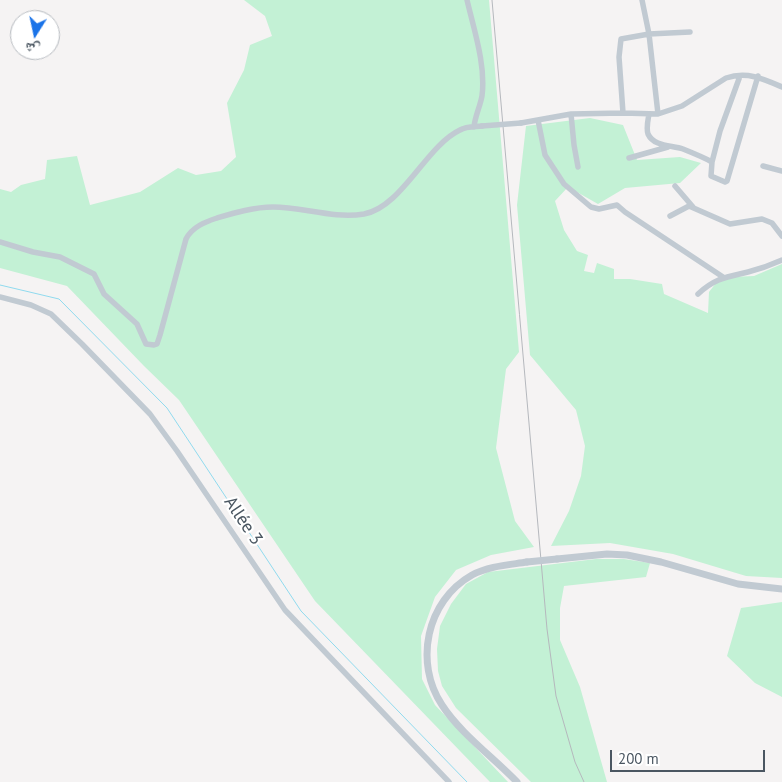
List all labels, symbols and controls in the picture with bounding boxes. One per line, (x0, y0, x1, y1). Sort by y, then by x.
north arrow (10, 10, 60, 60)
text: ش (24, 39, 41, 59)
street label: Allée 3 (219, 493, 267, 549)
scale bar (612, 740, 767, 772)
text: 200 m (618, 749, 659, 768)

